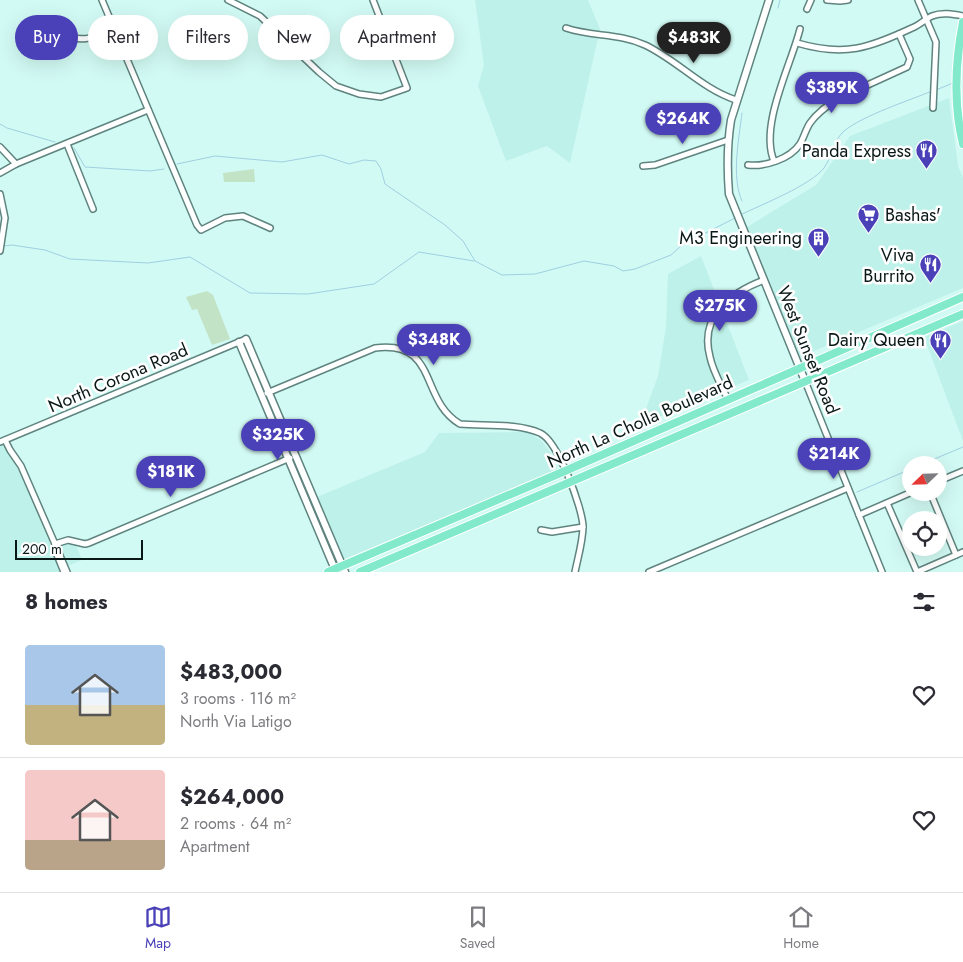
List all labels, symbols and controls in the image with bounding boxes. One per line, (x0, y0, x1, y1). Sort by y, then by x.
chip: Buy (15, 15, 78, 60)
chip: Rent (88, 15, 158, 60)
chip: Filters (168, 15, 248, 60)
chip: New (258, 15, 330, 60)
chip: Apartment (340, 15, 454, 60)
pin: $483K (659, 22, 729, 64)
text: $483K (668, 26, 720, 49)
pin: $389K (797, 72, 867, 114)
text: $389K (806, 76, 858, 99)
pin: $264K (648, 102, 718, 145)
text: $264K (656, 107, 710, 130)
place label: Panda Express (802, 138, 911, 164)
restaurant icon: Panda Express (915, 139, 939, 170)
place label: Bashas' (885, 202, 941, 228)
supermarket icon: Bashas' (857, 203, 881, 234)
place label: M3 Engineering (679, 225, 802, 251)
building icon: M3 Engineering (806, 226, 830, 257)
place label: Viva Burrito (863, 242, 914, 289)
restaurant icon: Viva Burrito (918, 253, 942, 284)
street label: West Sunset Road (770, 282, 846, 418)
pin: $275K (685, 290, 755, 332)
text: $275K (694, 294, 746, 317)
pin: $348K (399, 324, 469, 366)
place label: Dairy Queen (828, 327, 925, 353)
text: $348K (408, 328, 460, 351)
restaurant icon: Dairy Queen (929, 328, 953, 359)
street label: North Corona Road (44, 337, 192, 419)
street label: North La Cholla Boulevard (543, 369, 737, 475)
pin: $325K (243, 418, 313, 461)
text: $325K (252, 423, 304, 446)
pin: $214K (799, 438, 869, 480)
text: $214K (809, 442, 859, 465)
pin: $181K (136, 456, 206, 498)
north arrow (902, 456, 948, 501)
map controls (902, 456, 947, 556)
text: $181K (147, 460, 195, 483)
button: locate (902, 511, 947, 556)
scale bar (15, 537, 142, 560)
text: 200 m (22, 539, 62, 559)
text: 8 homes (25, 587, 108, 617)
icon: filters (910, 588, 938, 616)
text: $483,000 (180, 657, 282, 687)
icon: home (65, 665, 125, 725)
icon: heart (910, 681, 938, 709)
text: 3 rooms · 116 m² (180, 687, 296, 710)
text: North Via Latigo (180, 710, 292, 733)
text: $264,000 (180, 782, 284, 812)
icon: home (65, 790, 125, 850)
icon: heart (910, 806, 938, 834)
text: 2 rooms · 64 m² (180, 812, 291, 835)
text: Apartment (180, 835, 250, 858)
tab: Map (144, 903, 172, 953)
tab: Saved (460, 903, 495, 953)
tab: Home (783, 903, 819, 953)

